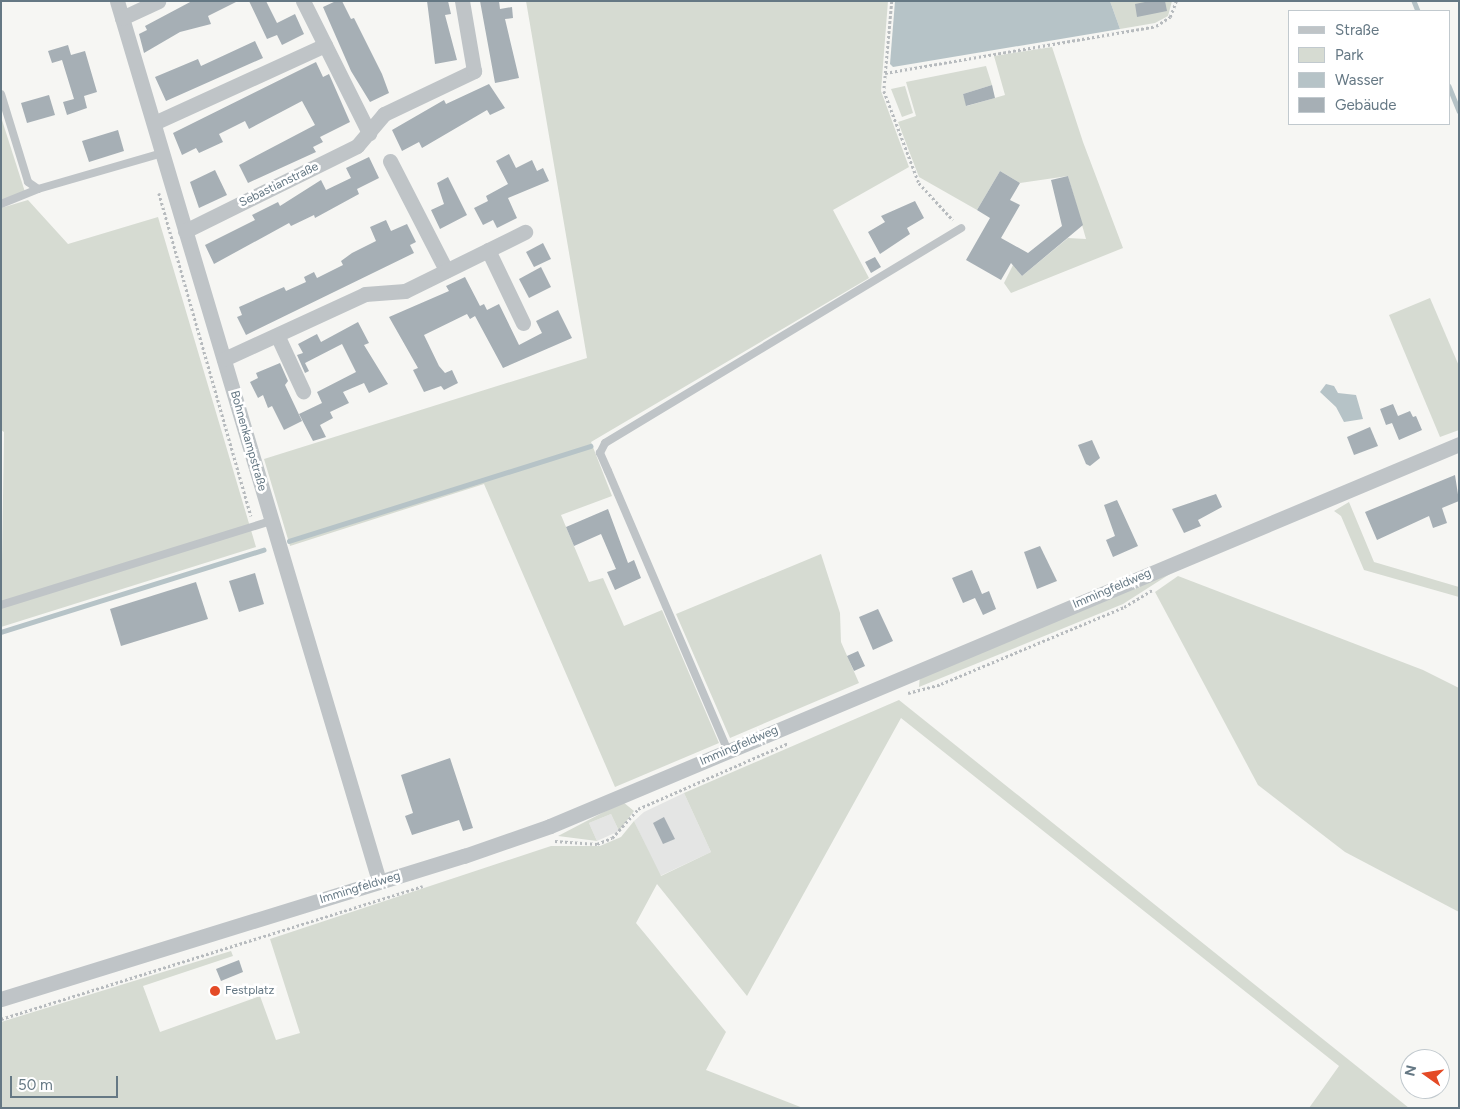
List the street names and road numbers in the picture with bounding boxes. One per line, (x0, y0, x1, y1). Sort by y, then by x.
street label: Sebastianstraße (237, 160, 321, 210)
street label: Bohnenkampstraße (227, 389, 269, 493)
street label: Immingfeldweg (1071, 566, 1153, 612)
street label: Immingfeldweg (698, 723, 780, 769)
street label: Immingfeldweg (318, 869, 402, 907)

